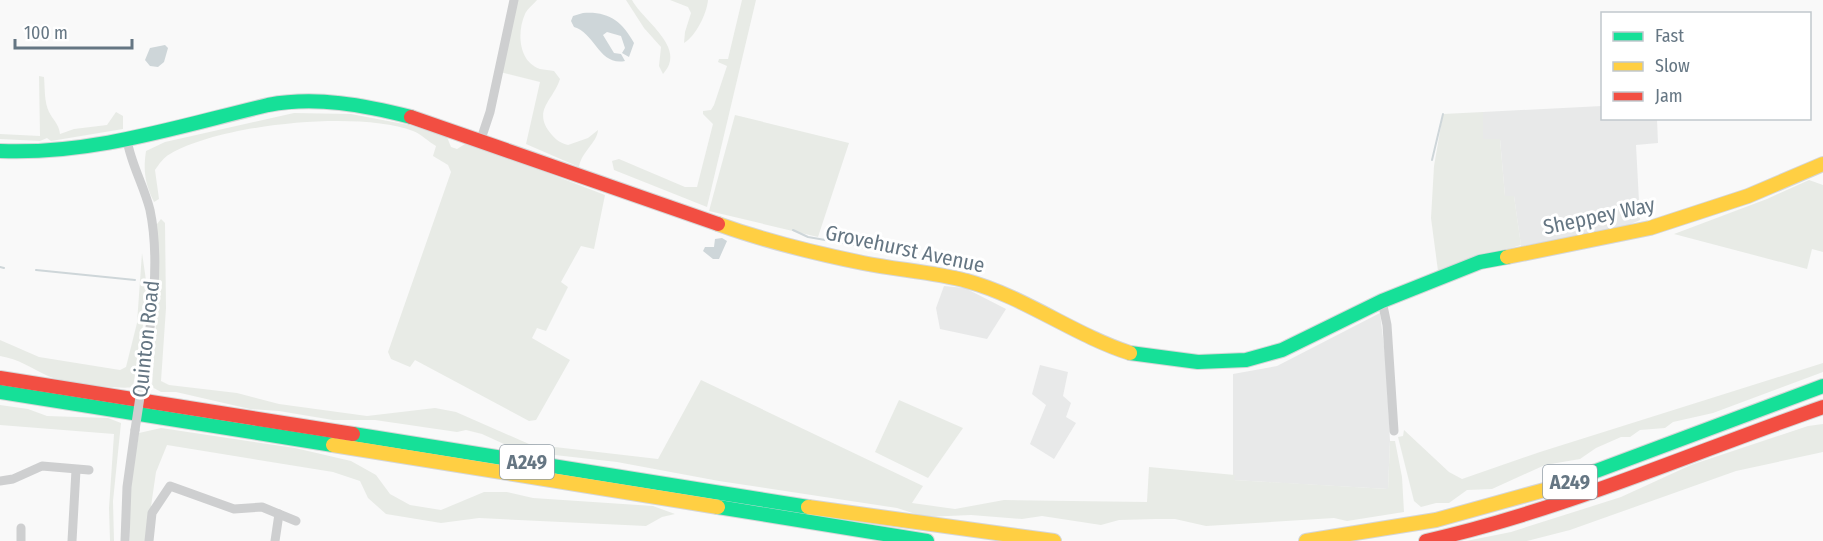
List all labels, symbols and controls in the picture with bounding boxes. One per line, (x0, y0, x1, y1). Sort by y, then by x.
scale bar (15, 12, 132, 50)
legend (1601, 12, 1811, 120)
text: 100 m (24, 22, 68, 44)
text: Fast (1655, 25, 1684, 47)
text: Slow (1655, 55, 1690, 77)
text: Jam (1655, 85, 1683, 107)
street label: Sheppey Way (1541, 191, 1658, 240)
street label: Grovehurst Avenue (823, 219, 987, 279)
street label: Quinton Road (127, 279, 165, 399)
road number: A249 (500, 445, 554, 479)
road number: A249 (1543, 465, 1597, 499)

